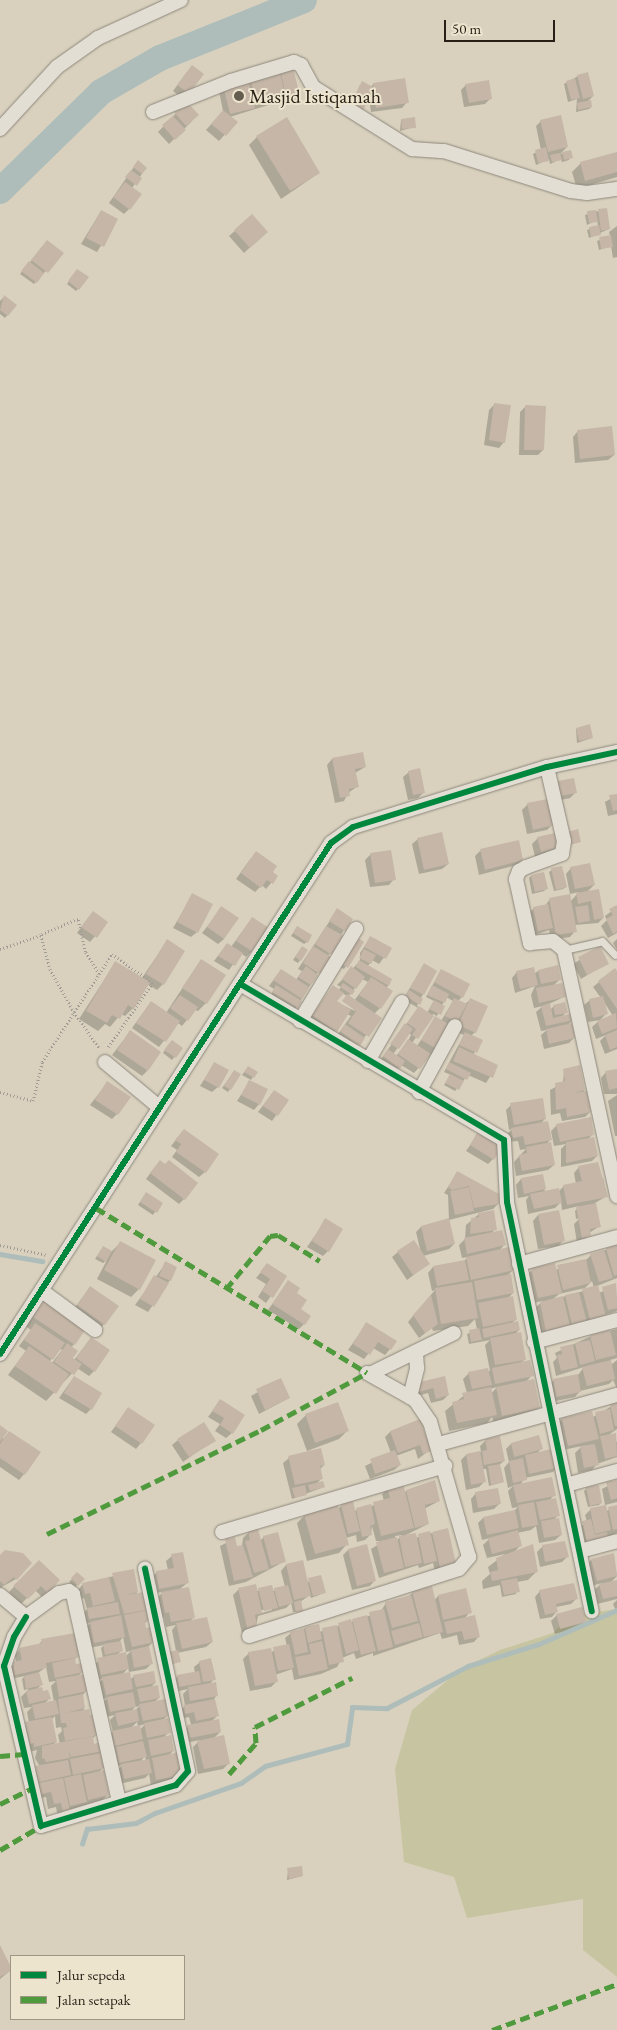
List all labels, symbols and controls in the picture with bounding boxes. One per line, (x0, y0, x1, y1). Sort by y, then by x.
scale bar (447, 10, 558, 42)
text: 50 m (452, 19, 481, 38)
place label: Masjid Istiqamah (249, 84, 381, 108)
marker: Masjid Istiqamah (233, 90, 245, 102)
legend (10, 1955, 185, 2020)
text: Jalur sepeda (57, 1965, 125, 1984)
text: Jalan setapak (57, 1990, 131, 2009)

